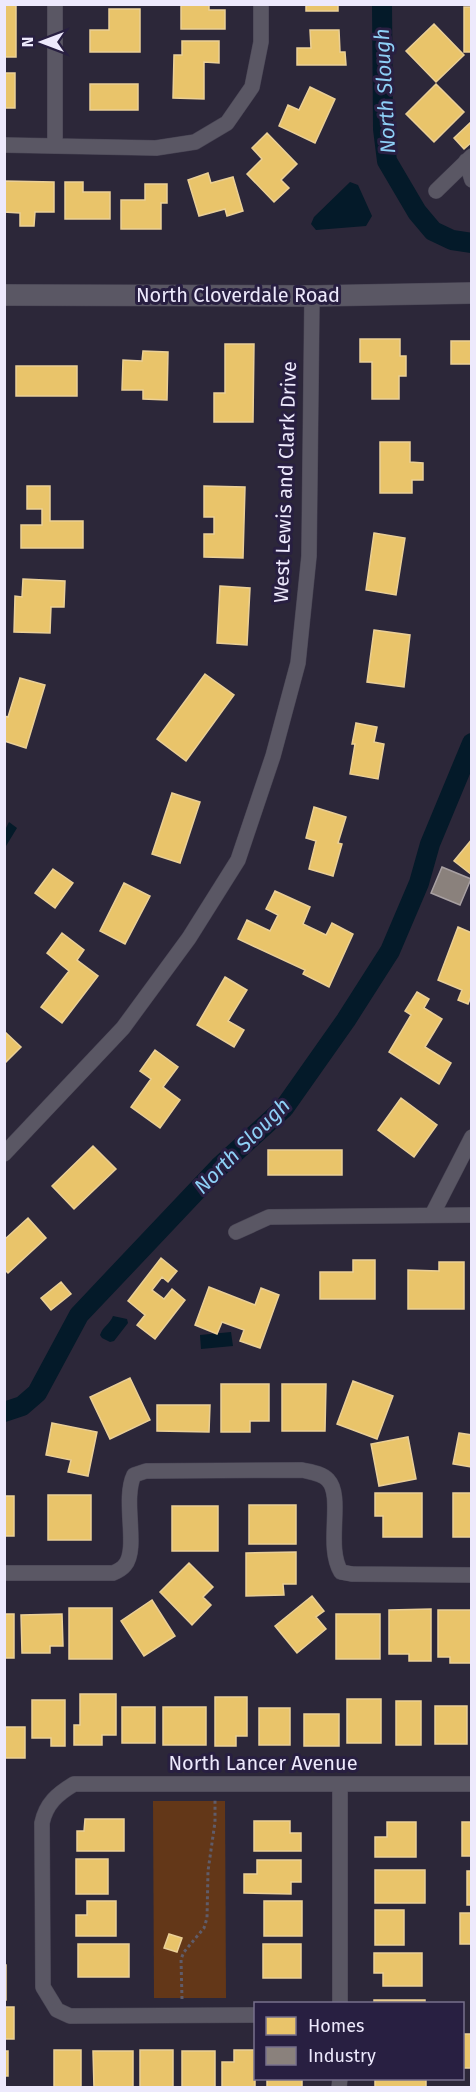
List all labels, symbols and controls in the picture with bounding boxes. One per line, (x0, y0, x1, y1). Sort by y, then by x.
north arrow (12, 12, 72, 72)
water label: North Slough (369, 28, 401, 154)
text: N (18, 37, 37, 47)
street label: North Cloverdale Road (136, 283, 340, 307)
street label: West Lewis and Clark Drive (269, 361, 301, 603)
water label: North Slough (188, 1092, 296, 1200)
street label: North Lancer Avenue (168, 1751, 358, 1775)
legend (254, 2002, 464, 2080)
text: Homes (308, 2015, 364, 2037)
text: Industry (308, 2045, 376, 2067)

